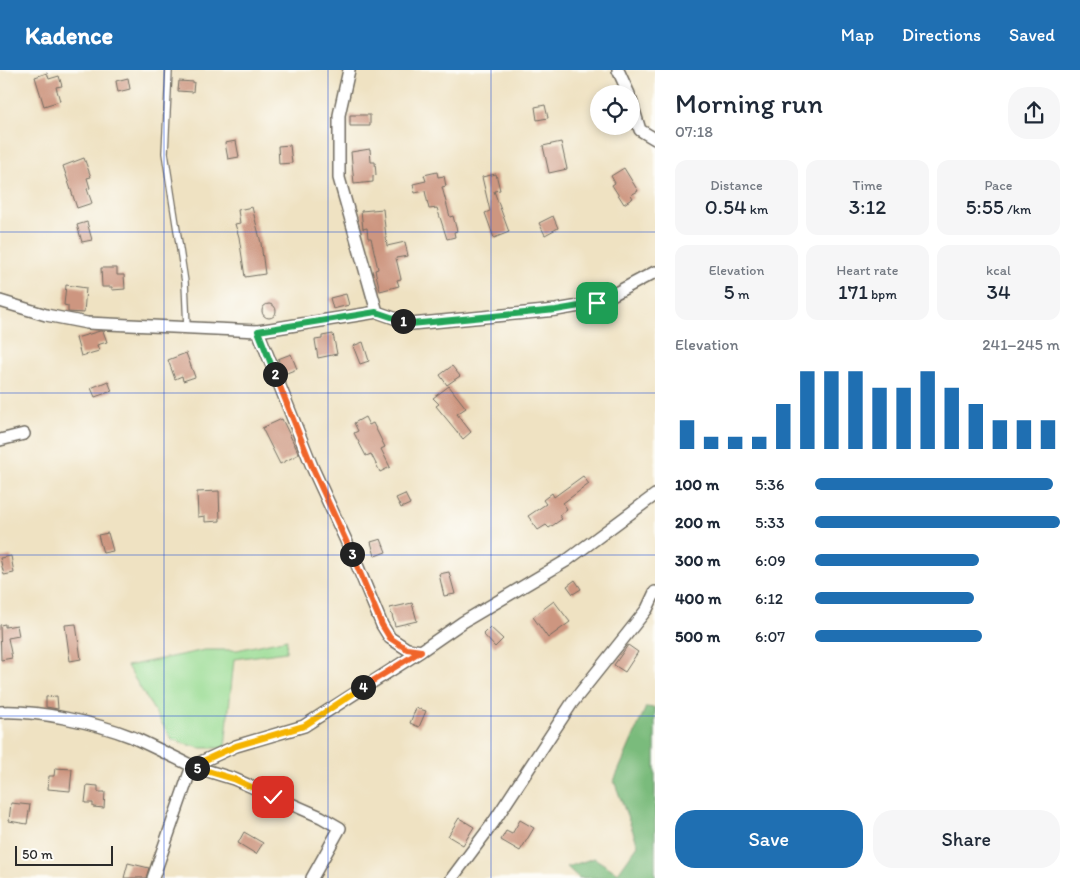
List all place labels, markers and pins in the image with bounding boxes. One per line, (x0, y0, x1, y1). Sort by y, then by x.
pin (576, 282, 618, 324)
pin: 1 (390, 308, 416, 334)
pin: 2 (262, 362, 288, 386)
pin: 3 (340, 542, 364, 566)
pin: 4 (350, 674, 376, 700)
pin: 5 (184, 756, 210, 780)
pin (252, 776, 294, 818)

